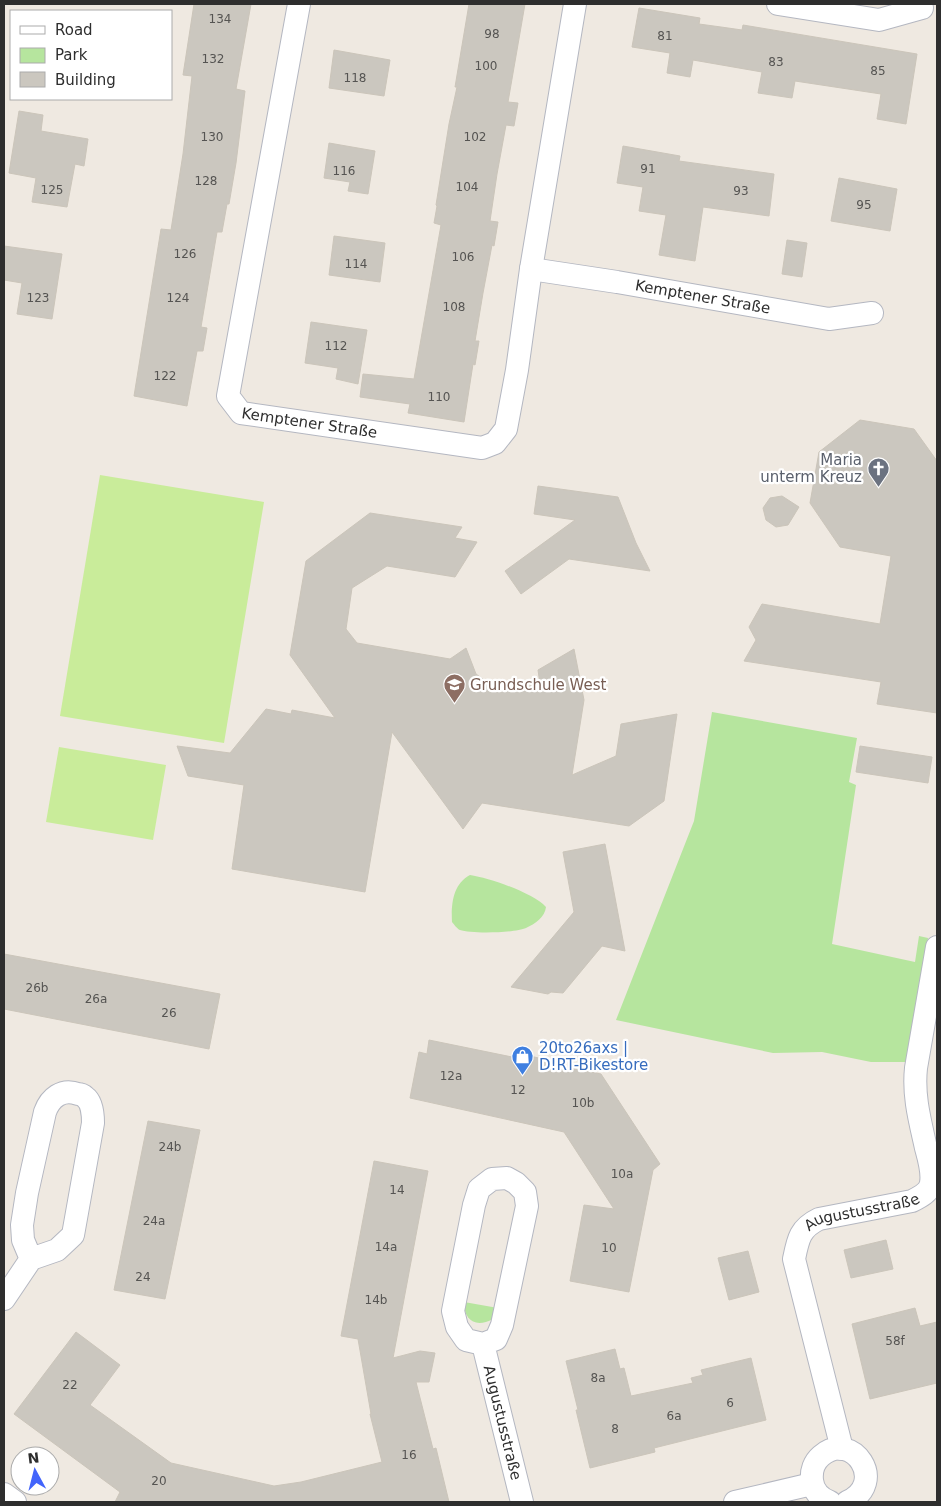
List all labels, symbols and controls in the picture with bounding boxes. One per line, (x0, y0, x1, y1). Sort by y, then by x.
legend (10, 10, 172, 100)
house number: 134 (209, 12, 231, 26)
text: Road (55, 21, 93, 39)
house number: 98 (484, 27, 500, 41)
house number: 81 (657, 29, 673, 43)
text: Park (55, 46, 88, 64)
house number: 132 (202, 52, 224, 66)
house number: 83 (768, 55, 784, 69)
house number: 100 (475, 59, 497, 73)
house number: 85 (870, 64, 886, 78)
text: Building (55, 71, 116, 89)
house number: 118 (344, 71, 366, 85)
house number: 130 (201, 130, 223, 144)
house number: 102 (464, 130, 486, 144)
house number: 91 (640, 162, 656, 176)
house number: 116 (333, 164, 355, 178)
house number: 128 (195, 174, 217, 188)
house number: 104 (456, 180, 478, 194)
house number: 125 (41, 183, 63, 197)
house number: 93 (733, 184, 749, 198)
house number: 95 (856, 198, 872, 212)
house number: 126 (174, 247, 196, 261)
house number: 106 (452, 250, 474, 264)
house number: 114 (345, 257, 367, 271)
street label: Kemptener Straße (634, 276, 772, 318)
house number: 123 (27, 291, 49, 305)
house number: 124 (167, 291, 189, 305)
house number: 108 (443, 300, 465, 314)
house number: 112 (325, 339, 347, 353)
house number: 122 (154, 369, 176, 383)
house number: 110 (428, 390, 450, 404)
street label: Kemptener Straße (241, 404, 378, 442)
place label: Maria unterm Kreuz (760, 451, 862, 486)
church icon: Maria unterm Kreuz (866, 457, 890, 488)
school or university icon: Grundschule West (442, 673, 466, 704)
place label: Grundschule West (470, 676, 607, 694)
house number: 26b (26, 981, 48, 995)
house number: 26a (85, 992, 107, 1006)
house number: 26 (161, 1006, 177, 1020)
place label: 20to26axs | D!RT-Bikestore (539, 1039, 648, 1074)
shop icon: 20to26axs | D!RT-Bikestore (511, 1045, 535, 1076)
house number: 12a (440, 1069, 462, 1083)
house number: 12 (510, 1083, 526, 1097)
house number: 10b (572, 1096, 594, 1110)
house number: 24b (159, 1140, 181, 1154)
house number: 10a (611, 1167, 633, 1181)
house number: 14 (389, 1183, 405, 1197)
street label: Augustusstraße (801, 1190, 923, 1235)
house number: 24a (143, 1214, 165, 1228)
house number: 14a (375, 1240, 397, 1254)
house number: 10 (601, 1241, 617, 1255)
house number: 24 (135, 1270, 151, 1284)
house number: 14b (365, 1293, 387, 1307)
house number: 58f (885, 1334, 906, 1348)
street label: Augustusstraße (480, 1363, 525, 1482)
house number: 8a (591, 1371, 606, 1385)
house number: 22 (62, 1378, 78, 1392)
house number: 6 (726, 1396, 734, 1410)
house number: 6a (667, 1409, 682, 1423)
house number: 8 (611, 1422, 619, 1436)
north arrow (10, 1446, 60, 1496)
house number: 16 (401, 1448, 417, 1462)
text: N (27, 1449, 40, 1467)
house number: 20 (151, 1474, 167, 1488)

